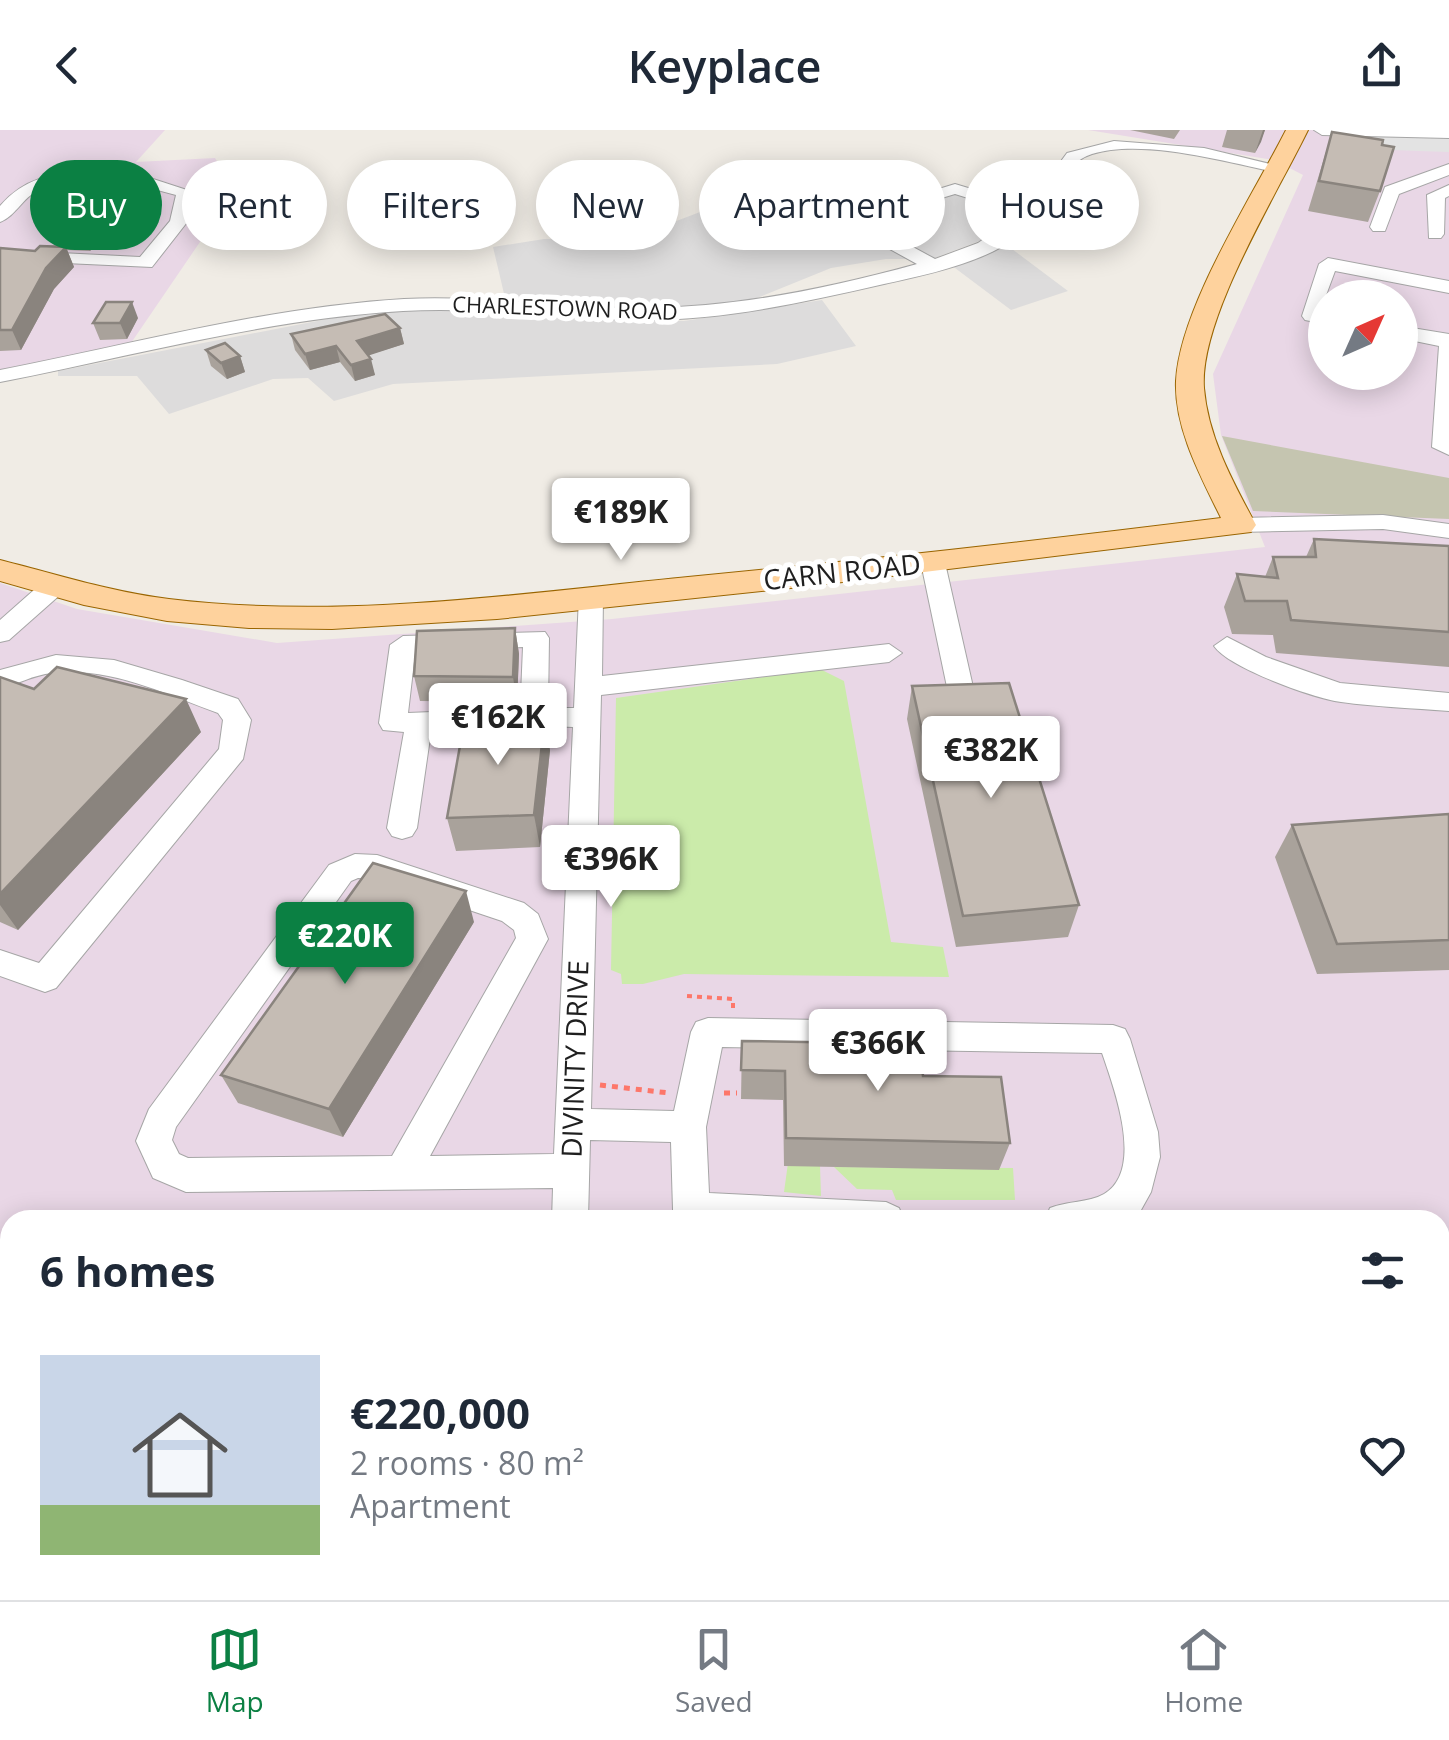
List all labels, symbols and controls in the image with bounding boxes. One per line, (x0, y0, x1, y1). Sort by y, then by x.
text: Keyplace (628, 35, 821, 96)
icon: back (40, 38, 95, 93)
icon: share (1354, 38, 1409, 93)
chip: Buy (30, 160, 162, 250)
chip: Rent (182, 160, 327, 250)
chip: Filters (347, 160, 516, 250)
chip: New (536, 160, 679, 250)
chip: Apartment (699, 160, 945, 250)
chip: House (965, 160, 1139, 250)
north arrow (1308, 280, 1418, 390)
map controls (1308, 280, 1418, 390)
street label: CHARLESTOWN ROAD (452, 288, 678, 326)
pin: €189K (551, 478, 691, 563)
text: €189K (574, 489, 668, 532)
street label: CARN ROAD (761, 544, 922, 598)
pin: €162K (428, 683, 568, 768)
text: €162K (451, 694, 545, 737)
pin: €382K (921, 716, 1061, 801)
text: €382K (944, 727, 1038, 770)
pin: €396K (541, 825, 681, 910)
text: €396K (564, 836, 658, 879)
pin: €220K (275, 902, 415, 987)
text: €220K (298, 913, 392, 956)
street label: DIVINITY DRIVE (552, 960, 596, 1158)
pin: €366K (808, 1009, 948, 1094)
text: €366K (831, 1020, 925, 1063)
text: 6 homes (40, 1242, 215, 1299)
icon: filters (1355, 1243, 1410, 1298)
text: €220,000 (350, 1384, 530, 1441)
icon: home (120, 1395, 240, 1515)
icon: heart (1355, 1428, 1410, 1483)
text: 2 rooms · 80 m² (350, 1441, 584, 1484)
text: Apartment (350, 1484, 511, 1527)
tab: Map (206, 1622, 264, 1720)
tab: Saved (675, 1622, 753, 1720)
tab: Home (1164, 1622, 1243, 1720)

